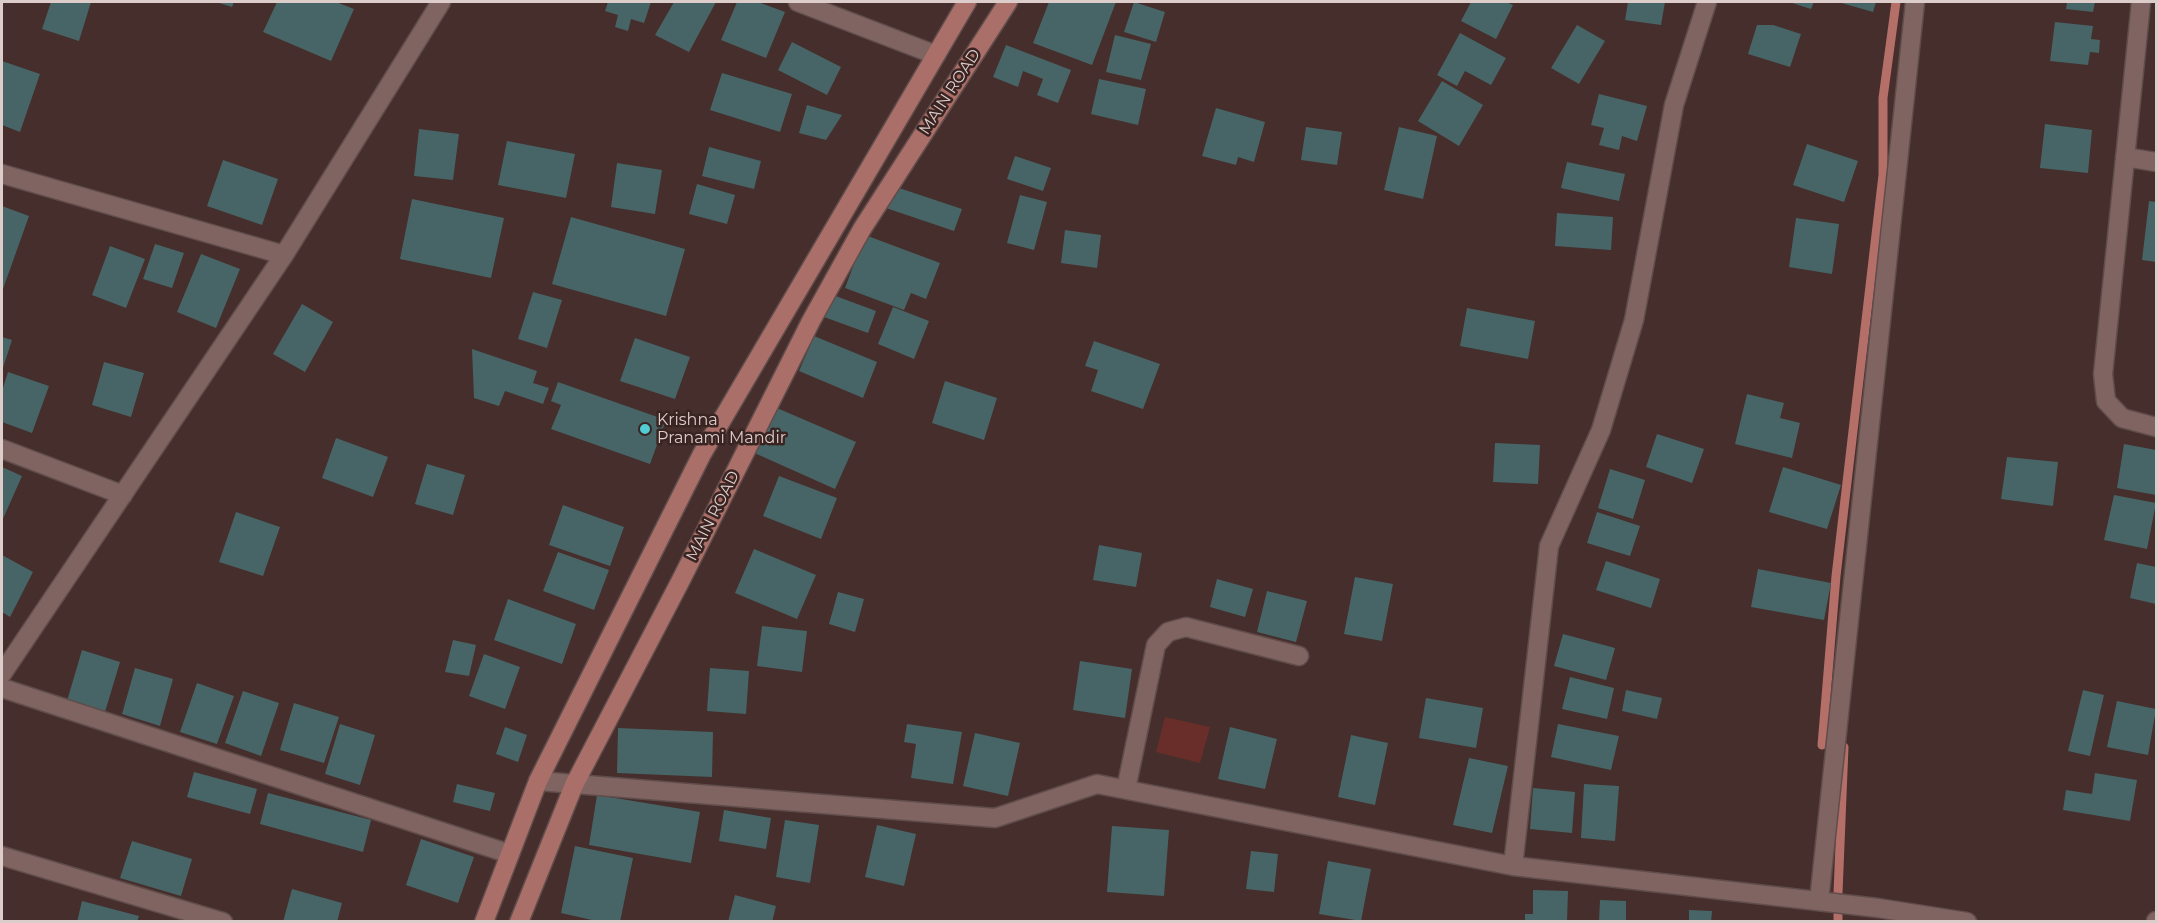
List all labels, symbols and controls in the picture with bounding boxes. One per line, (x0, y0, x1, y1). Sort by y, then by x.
street label: MAIN ROAD (915, 46, 985, 138)
place label: Krishna Pranami Mandir (657, 410, 786, 448)
marker: Krishna Pranami Mandir (638, 422, 652, 436)
street label: MAIN ROAD (682, 468, 744, 564)

